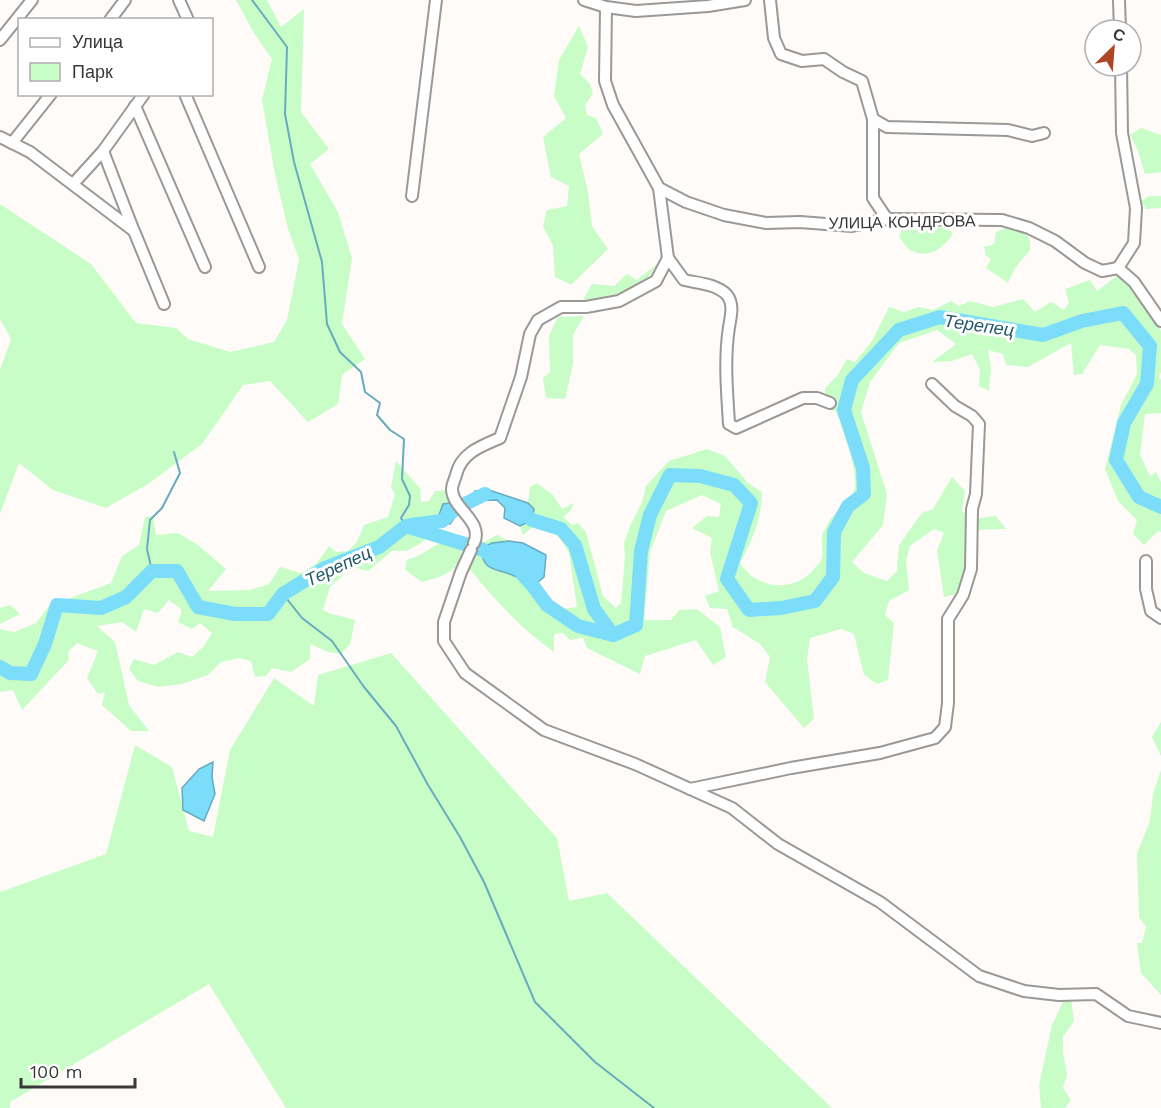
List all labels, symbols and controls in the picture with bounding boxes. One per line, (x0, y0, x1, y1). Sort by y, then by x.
legend (18, 18, 213, 96)
north arrow (1083, 18, 1143, 78)
text: С (1110, 24, 1129, 46)
text: Улица (72, 31, 124, 52)
text: Парк (72, 61, 113, 82)
street label: УЛИЦА КОНДРОВА (828, 211, 976, 233)
water label: Терепец (943, 310, 1015, 340)
water label: Терепец (302, 542, 374, 590)
scale bar (21, 1051, 135, 1089)
text: 100 m (30, 1061, 83, 1082)

